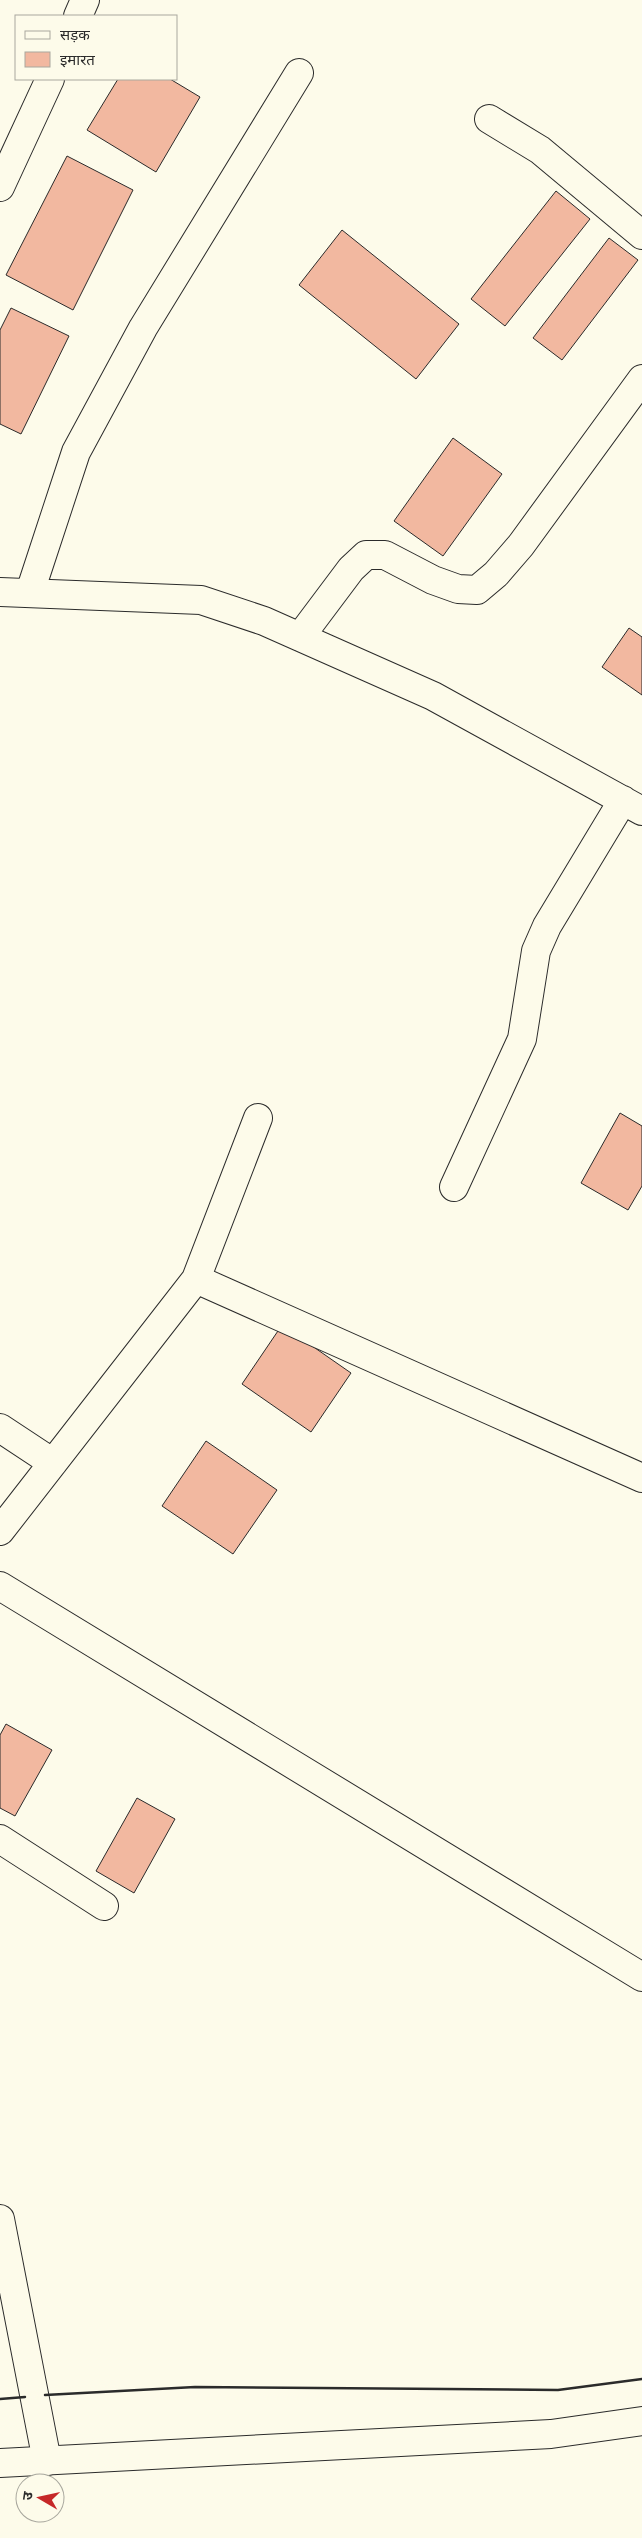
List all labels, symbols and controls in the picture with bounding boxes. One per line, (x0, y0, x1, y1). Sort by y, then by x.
legend (15, 15, 178, 80)
text: सड़क (60, 25, 90, 43)
text: इमारत (60, 50, 95, 68)
north arrow (15, 2473, 65, 2523)
text: उ (18, 2490, 36, 2501)

